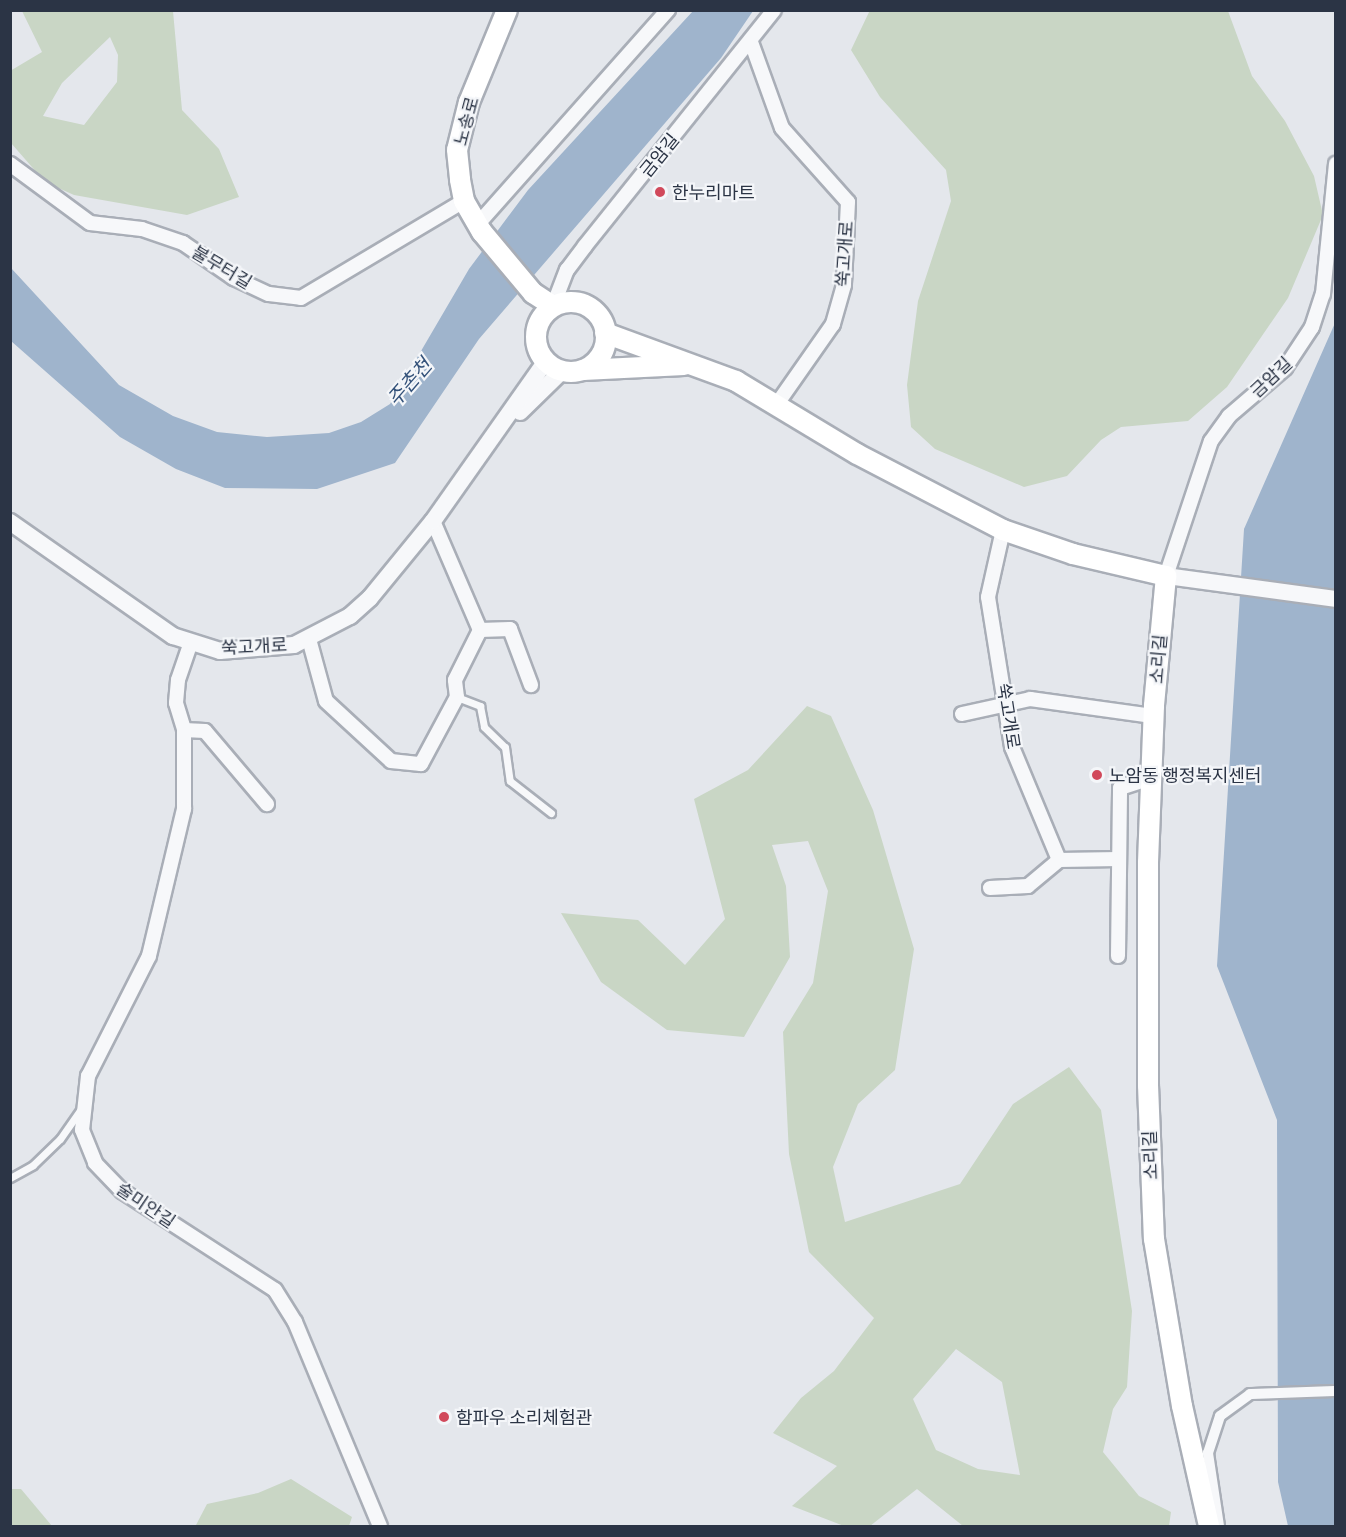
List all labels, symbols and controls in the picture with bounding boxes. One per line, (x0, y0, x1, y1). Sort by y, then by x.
street label: 노송로 (449, 94, 483, 148)
street label: 금암길 (635, 129, 683, 181)
place label: 한누리마트 (672, 181, 755, 203)
marker: 한누리마트 (653, 185, 667, 199)
street label: 쑥고개로 (831, 220, 857, 288)
street label: 불무터길 (188, 241, 256, 293)
street label: 금암길 (1245, 352, 1297, 402)
water label: 주촌천 (382, 353, 436, 411)
street label: 쑥고개로 (220, 633, 288, 659)
street label: 소리길 (1145, 633, 1171, 685)
street label: 쑥고개로 (993, 682, 1025, 750)
place label: 노암동 행정복지센터 (1109, 764, 1262, 786)
marker: 노암동 행정복지센터 (1090, 768, 1104, 782)
street label: 소리길 (1138, 1130, 1162, 1180)
street label: 술미안길 (113, 1178, 179, 1232)
place label: 함파우 소리체험관 (456, 1406, 592, 1428)
marker: 함파우 소리체험관 (437, 1410, 451, 1424)

